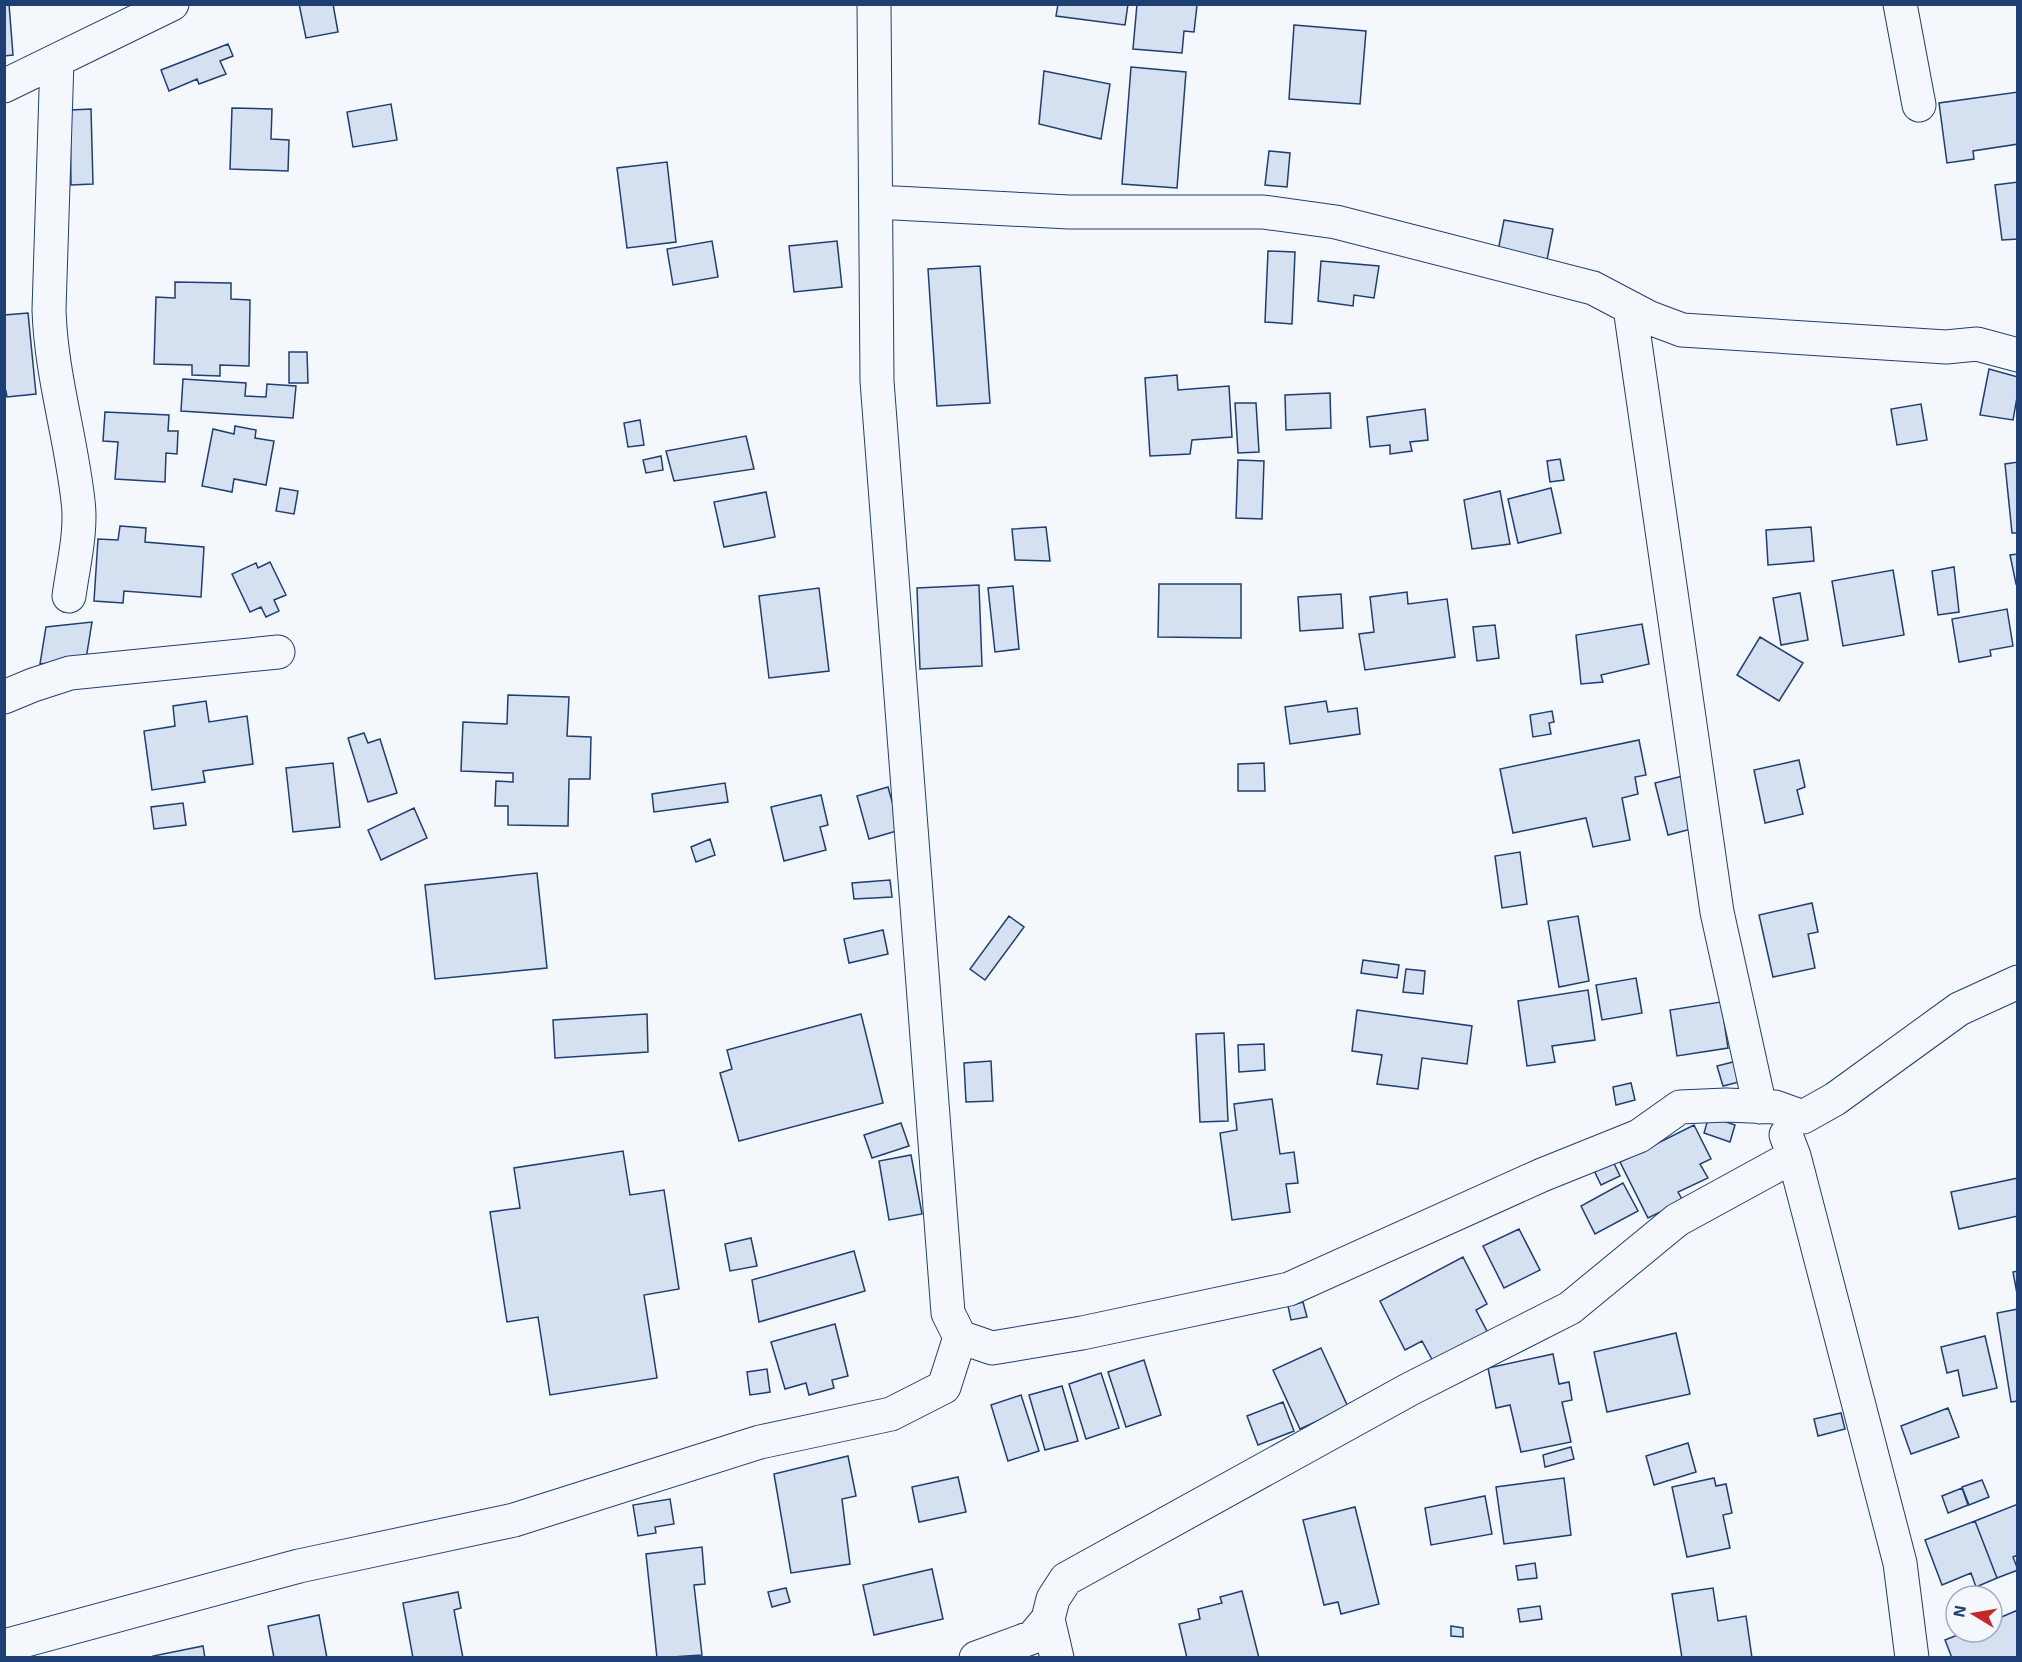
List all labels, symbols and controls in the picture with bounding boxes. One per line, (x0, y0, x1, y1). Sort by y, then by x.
north arrow (1944, 1584, 2004, 1644)
text: N (1948, 1604, 1969, 1619)

